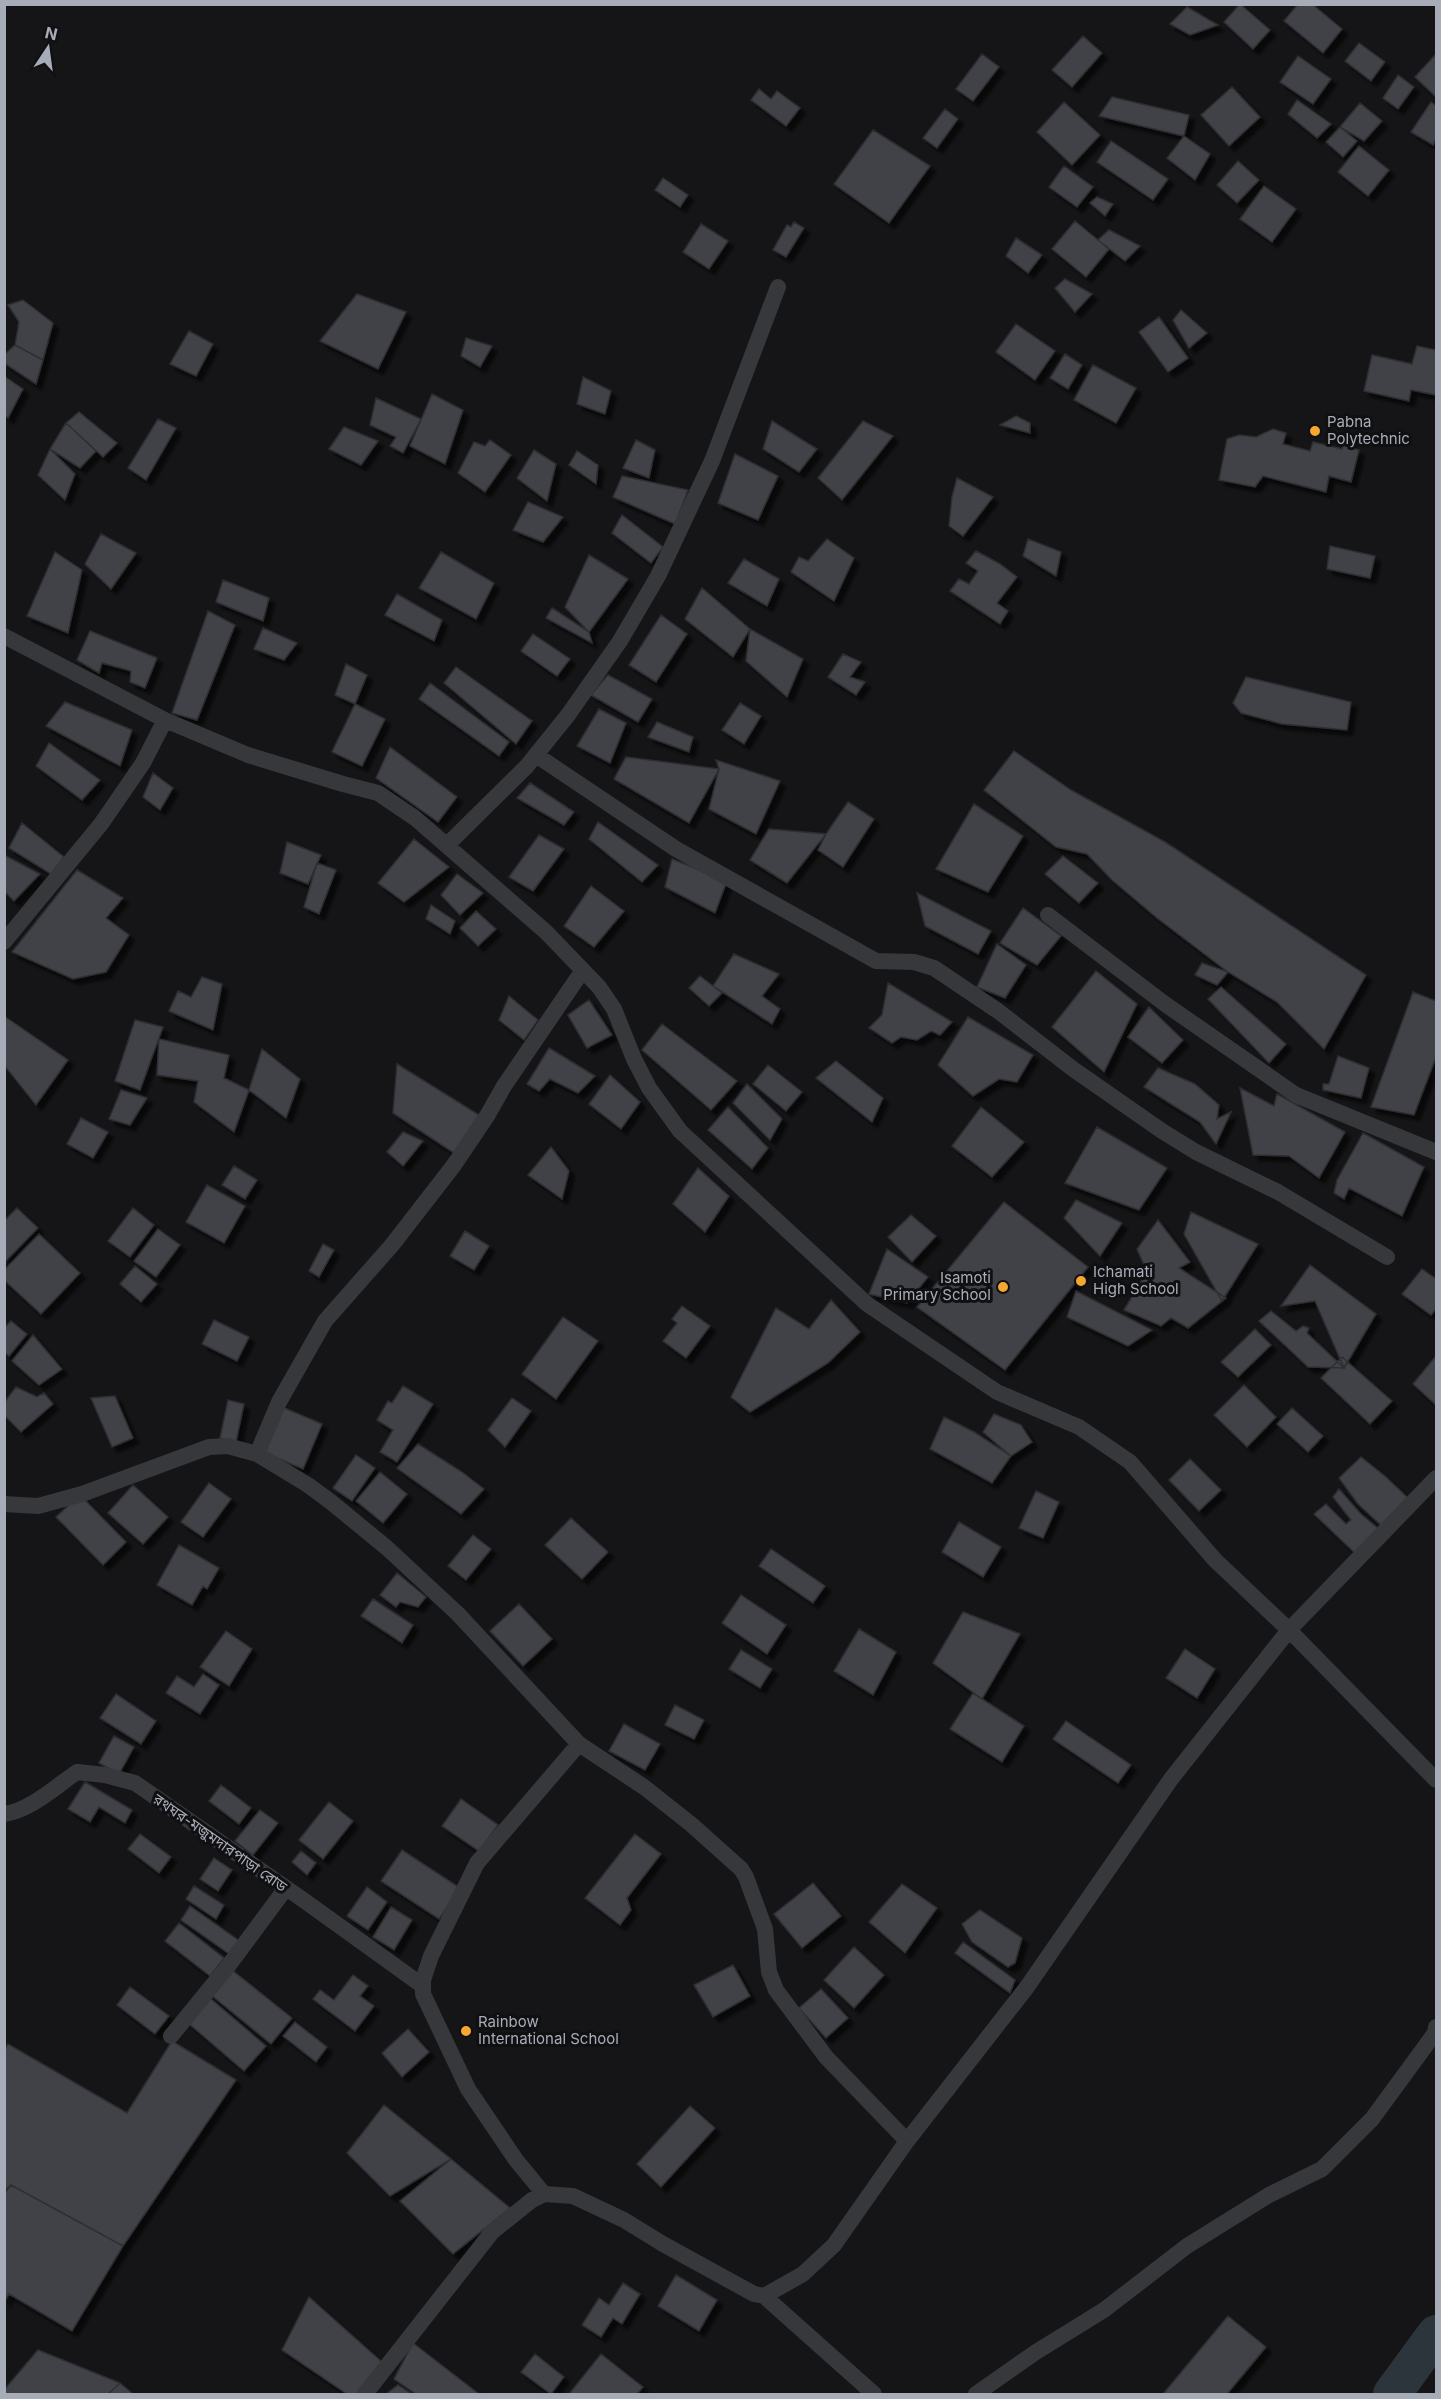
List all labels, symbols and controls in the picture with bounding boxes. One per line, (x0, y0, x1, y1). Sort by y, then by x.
north arrow (18, 18, 78, 78)
text: N (43, 22, 60, 45)
place label: Pabna Polytechnic (1327, 412, 1410, 448)
marker: Pabna Polytechnic (1308, 424, 1322, 438)
place label: Ichamati High School (1093, 1262, 1179, 1298)
place label: Isamoti Primary School (883, 1268, 991, 1304)
marker: Ichamati High School (1074, 1274, 1088, 1288)
marker: Isamoti Primary School (996, 1280, 1010, 1294)
street label: রথঘর-মজুমদারপাড়া রোড (149, 1789, 291, 1896)
place label: Rainbow International School (478, 2012, 619, 2048)
marker: Rainbow International School (459, 2024, 473, 2038)

